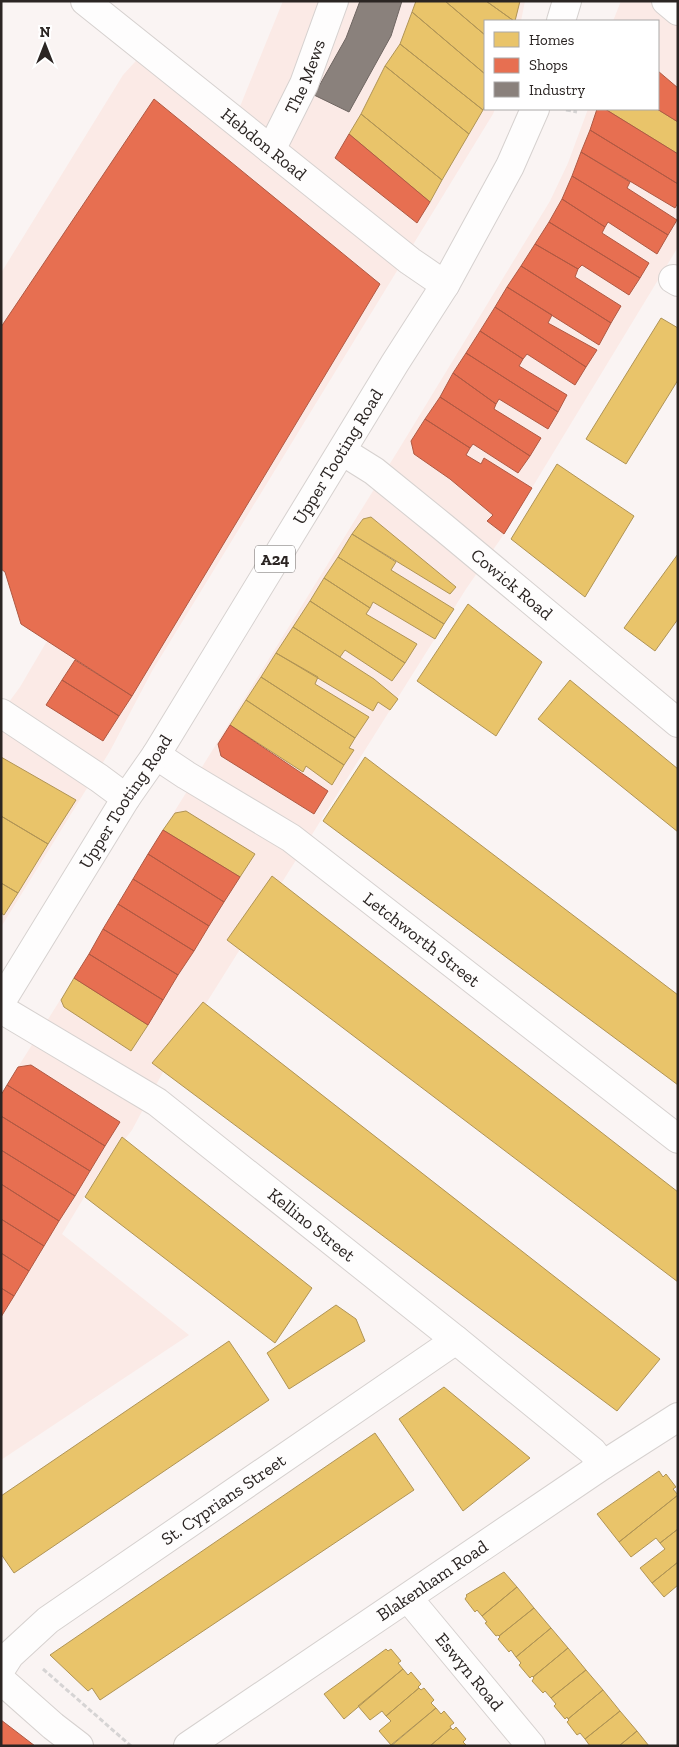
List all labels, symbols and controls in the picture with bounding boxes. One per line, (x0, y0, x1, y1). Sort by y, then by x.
north arrow (20, 20, 70, 70)
legend (484, 20, 659, 110)
text: N (40, 24, 51, 41)
text: Homes (529, 31, 574, 49)
street label: The Mews (280, 36, 330, 118)
text: Shops (529, 56, 568, 74)
text: Industry (529, 81, 586, 99)
street label: Hebdon Road (217, 103, 311, 185)
street label: Upper Tooting Road (288, 385, 388, 529)
street label: Cowick Road (466, 544, 557, 625)
road number: A24 (255, 546, 295, 572)
street label: Upper Tooting Road (74, 730, 177, 873)
street label: Letchworth Street (359, 887, 485, 992)
street label: Kellino Street (263, 1183, 360, 1267)
street label: St. Cyprians Street (157, 1449, 290, 1550)
street label: Blakenham Road (373, 1535, 492, 1626)
street label: Eswyn Road (431, 1628, 508, 1715)

